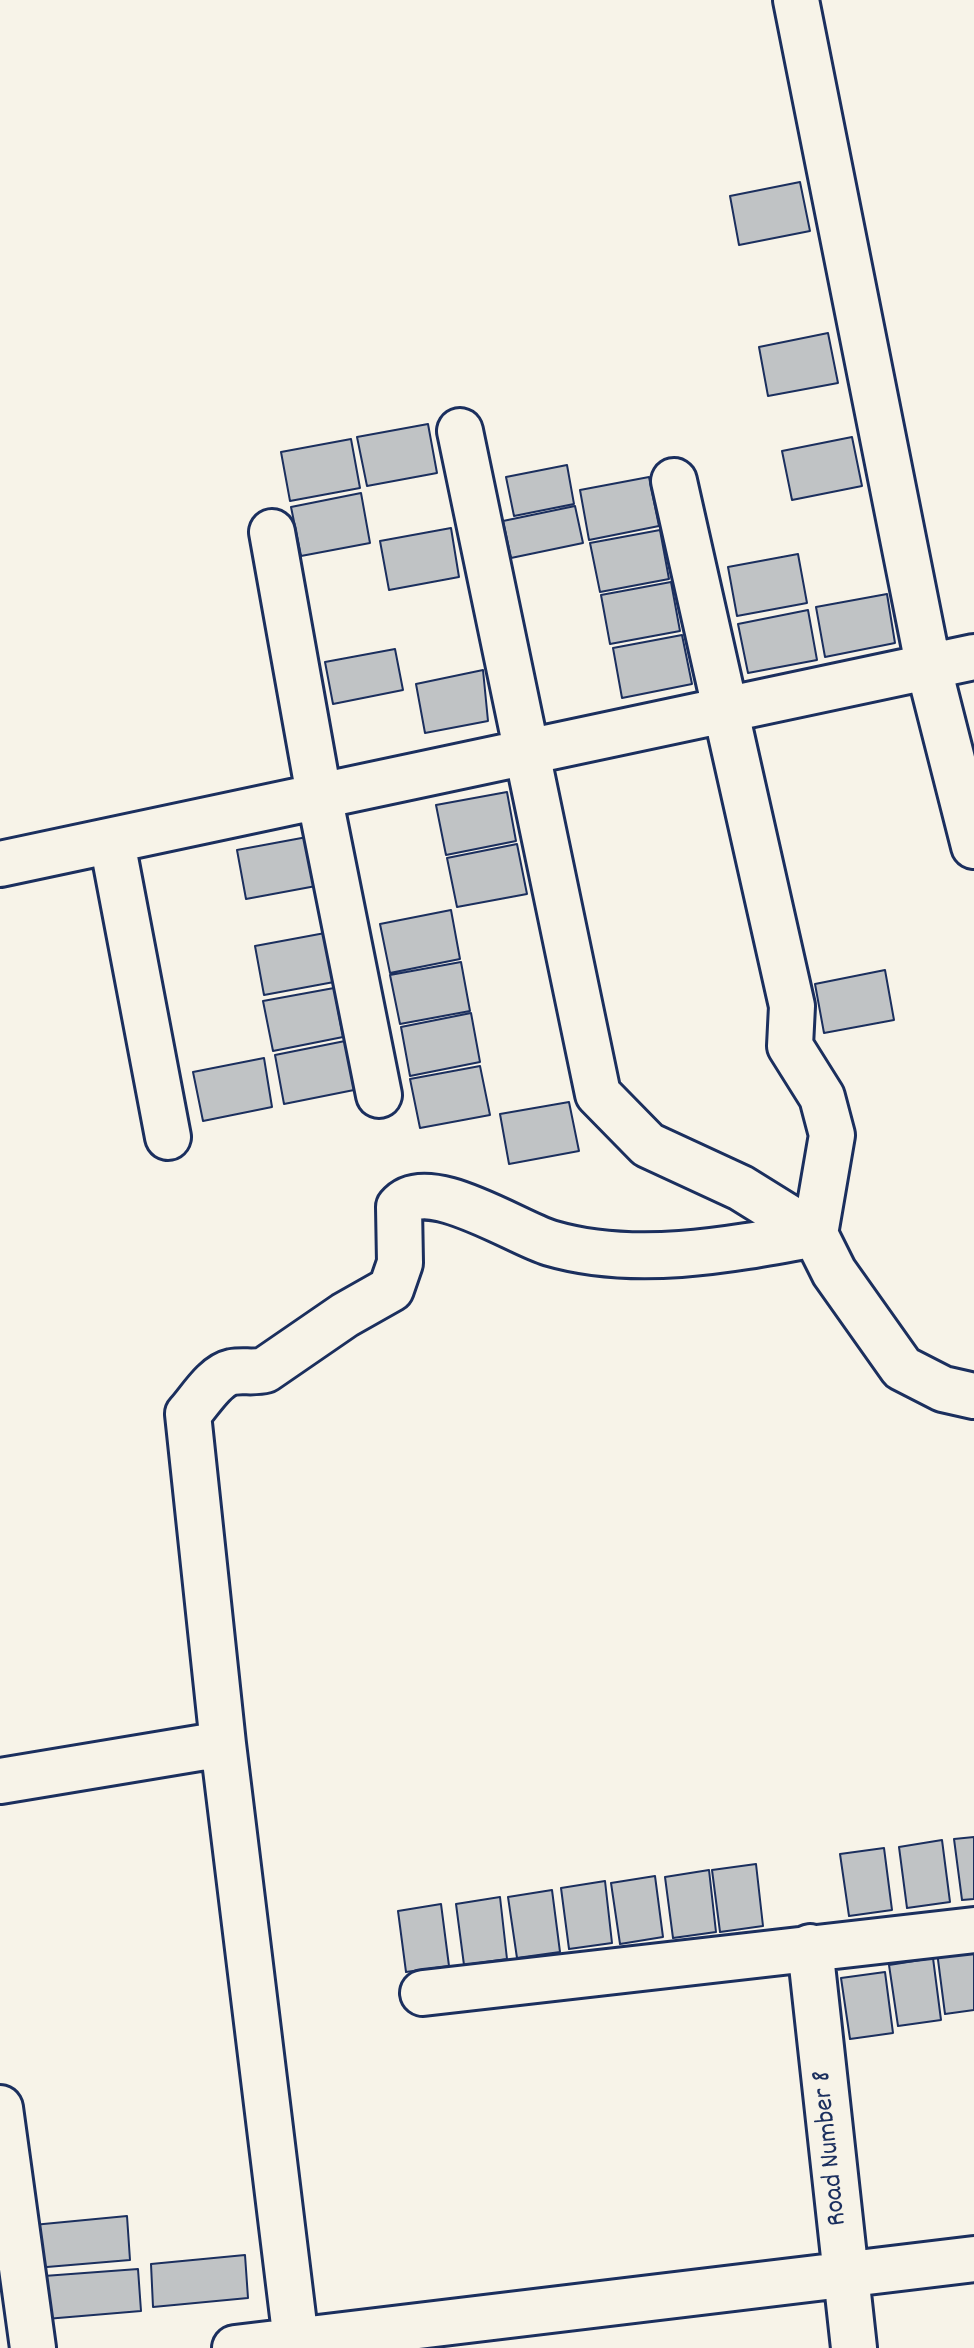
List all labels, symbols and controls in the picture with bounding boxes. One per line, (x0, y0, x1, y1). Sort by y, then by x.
street label: Road Number 8 (807, 2068, 857, 2228)

